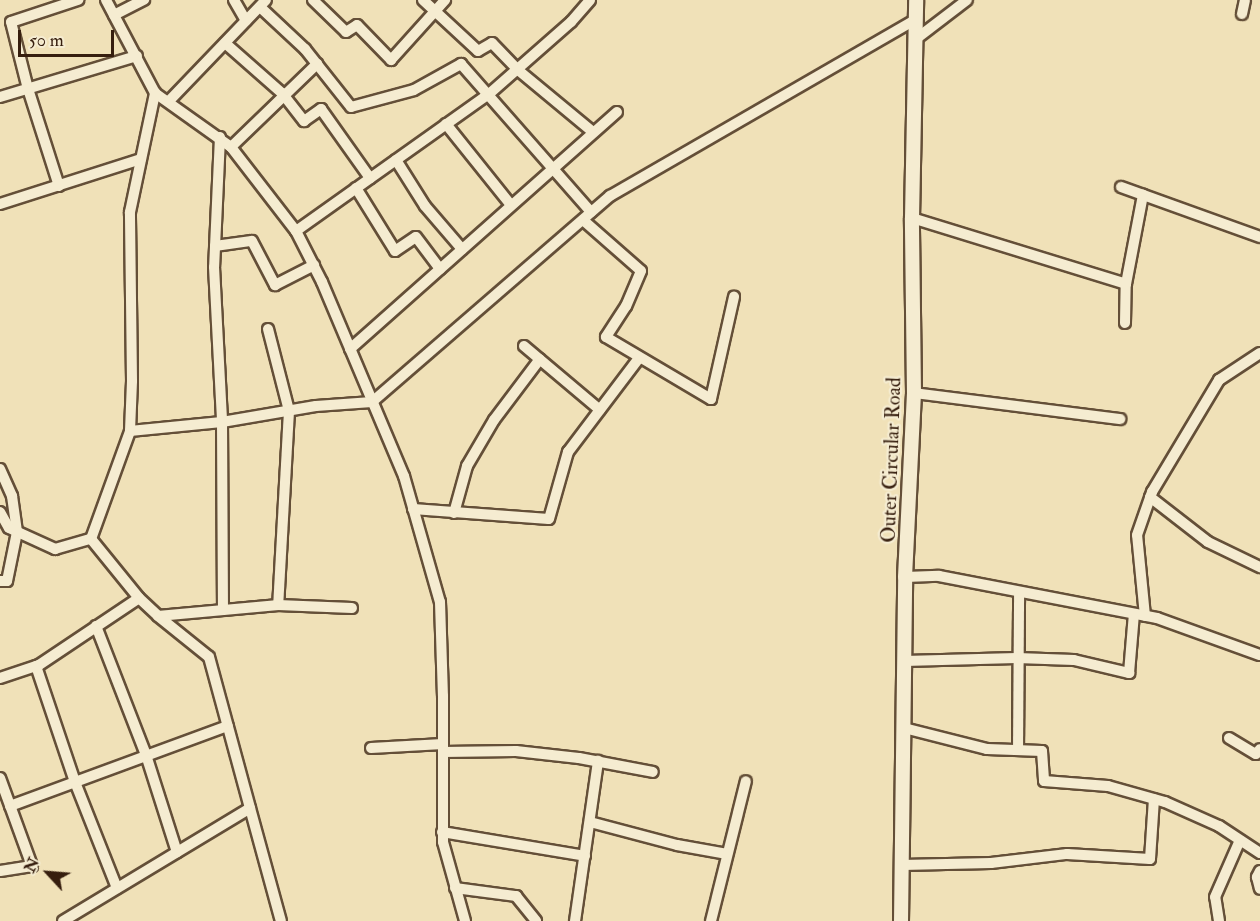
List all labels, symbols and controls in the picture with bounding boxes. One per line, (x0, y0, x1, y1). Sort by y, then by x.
scale bar (21, 18, 117, 56)
text: 50 m (29, 29, 64, 52)
street label: Outer Circular Road (876, 377, 906, 543)
north arrow (18, 843, 78, 903)
text: N (20, 854, 44, 876)

